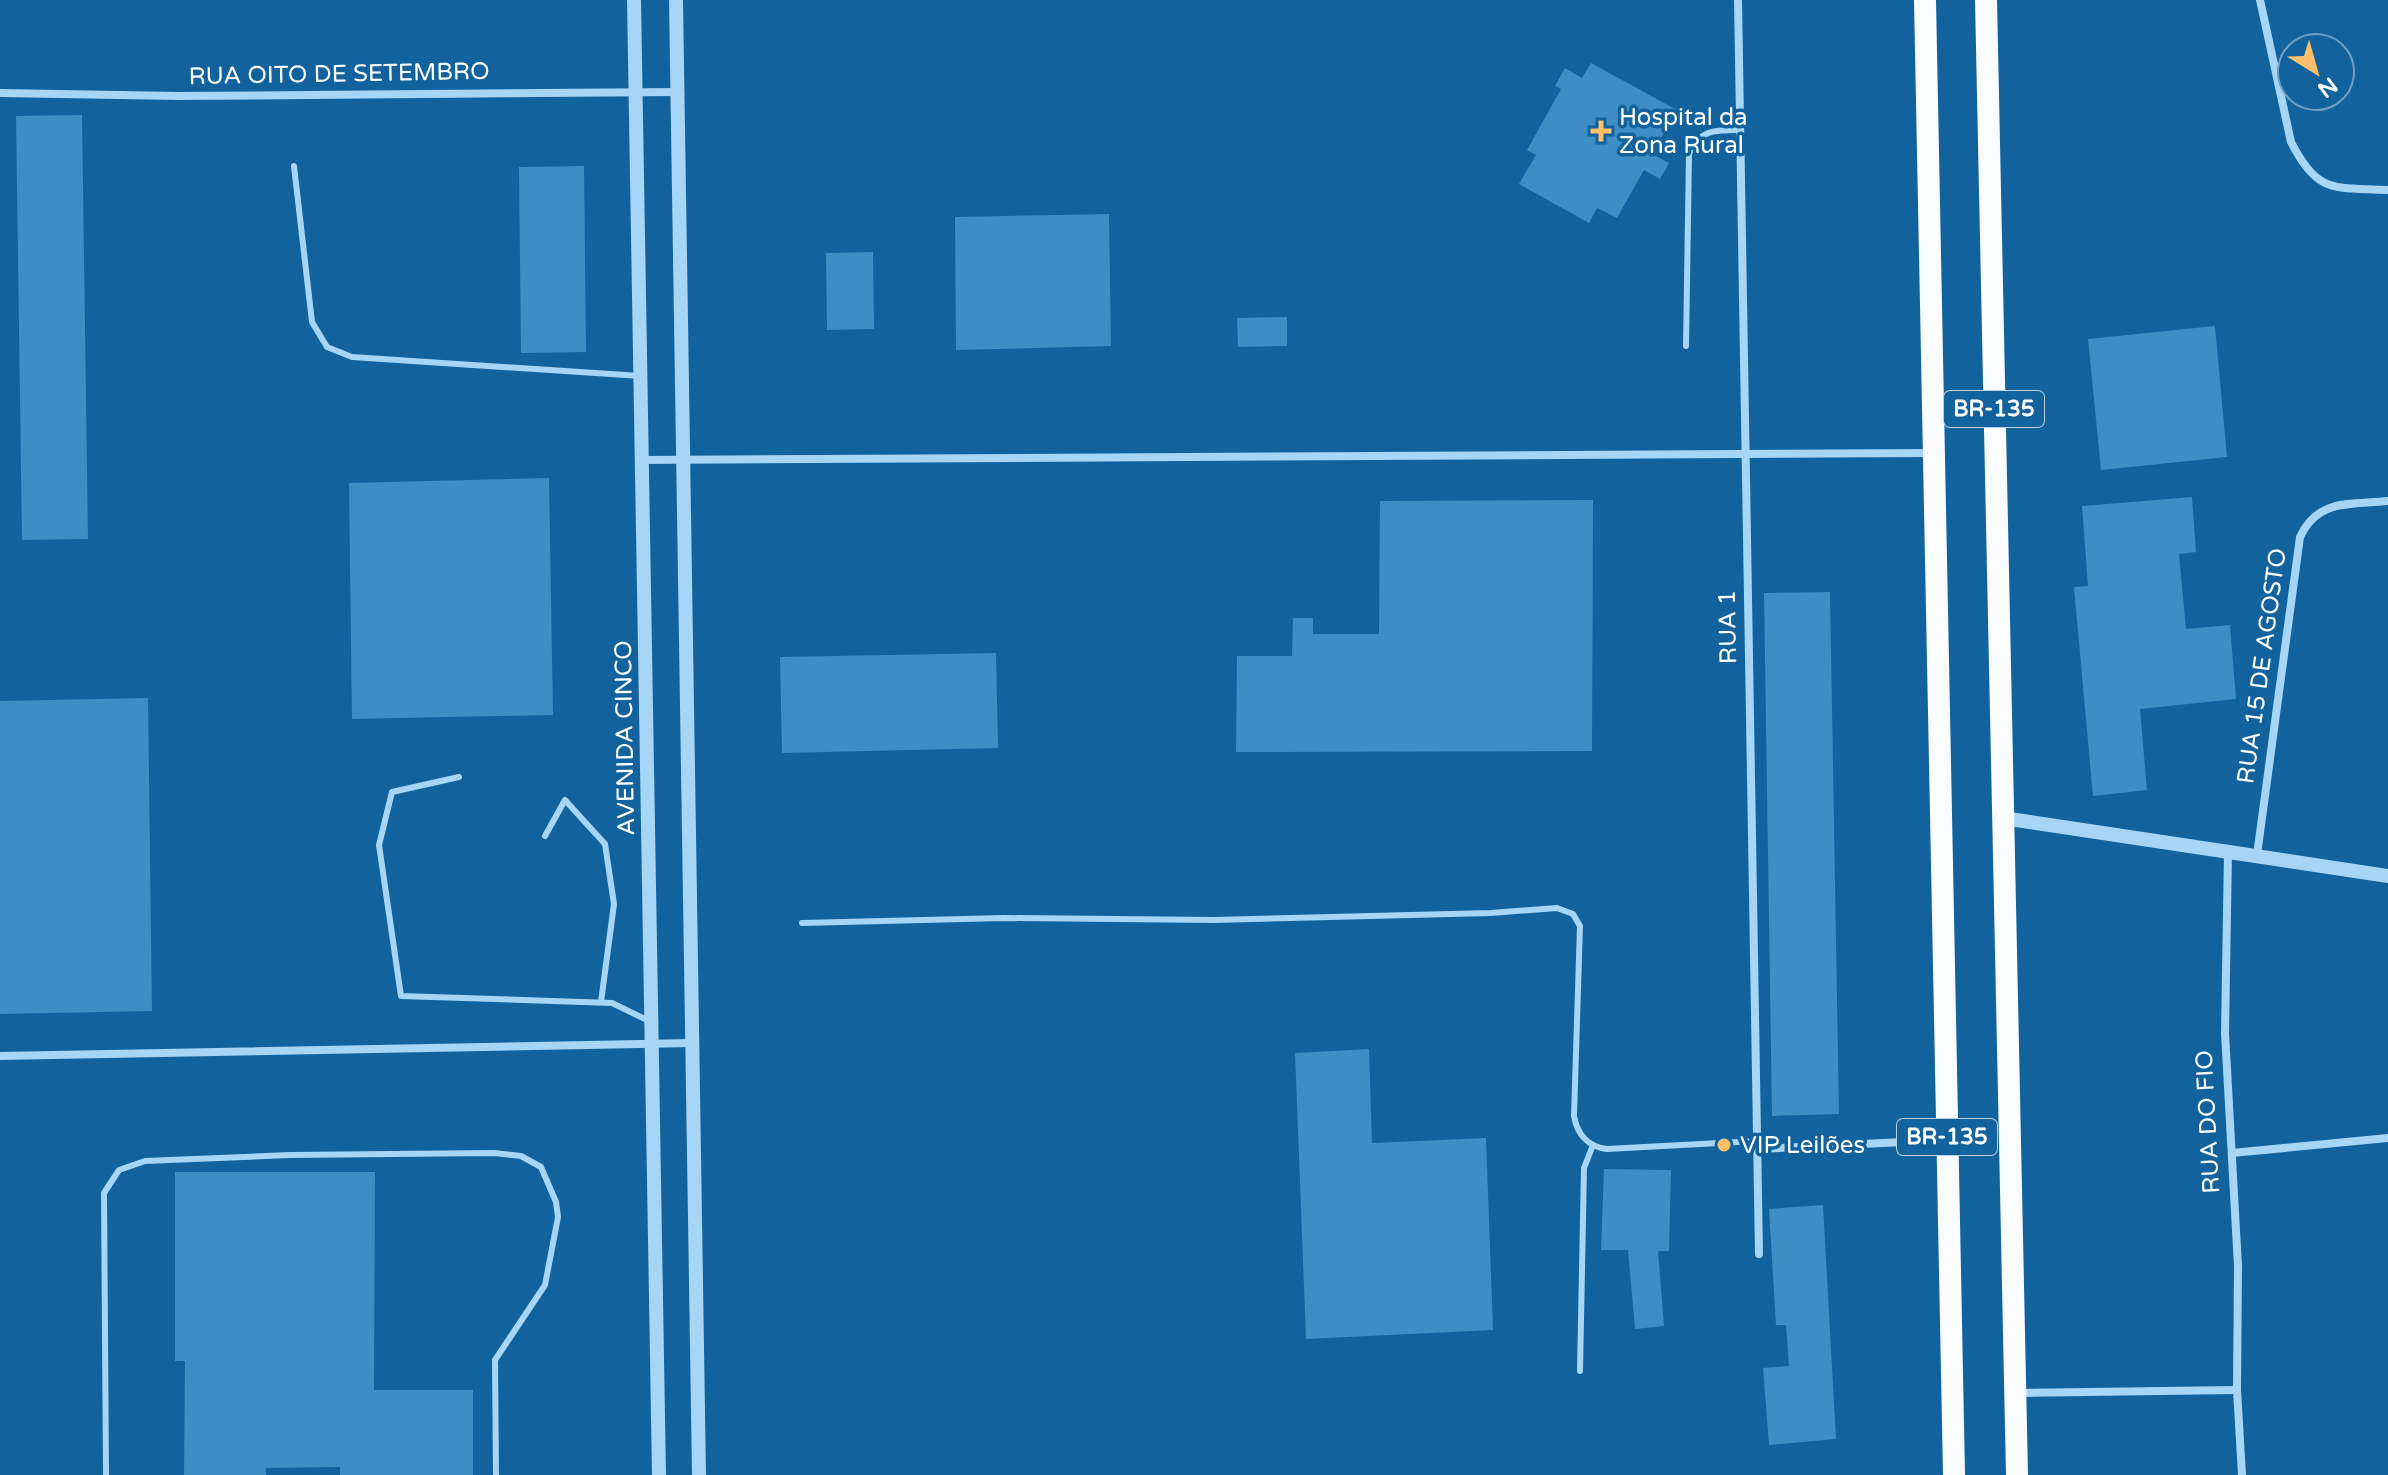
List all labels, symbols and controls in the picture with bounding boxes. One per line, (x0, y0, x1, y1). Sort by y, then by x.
north arrow (2276, 32, 2356, 112)
street label: RUA OITO DE SETEMBRO (188, 57, 490, 91)
text: N (2313, 71, 2342, 103)
place label: Hospital da Zona Rural (1619, 103, 1748, 160)
marker: Hospital da Zona Rural (1590, 120, 1612, 142)
road number: BR-135 (1944, 391, 2044, 427)
street label: RUA 15 DE AGOSTO (2231, 546, 2293, 786)
street label: RUA 1 (1713, 590, 1743, 664)
street label: AVENIDA CINCO (609, 640, 641, 836)
street label: RUA DO FIO (2190, 1050, 2226, 1194)
road number: BR-135 (1897, 1119, 1997, 1155)
place label: VIP Leilões (1740, 1131, 1865, 1160)
marker: VIP Leilões (1715, 1136, 1733, 1154)

